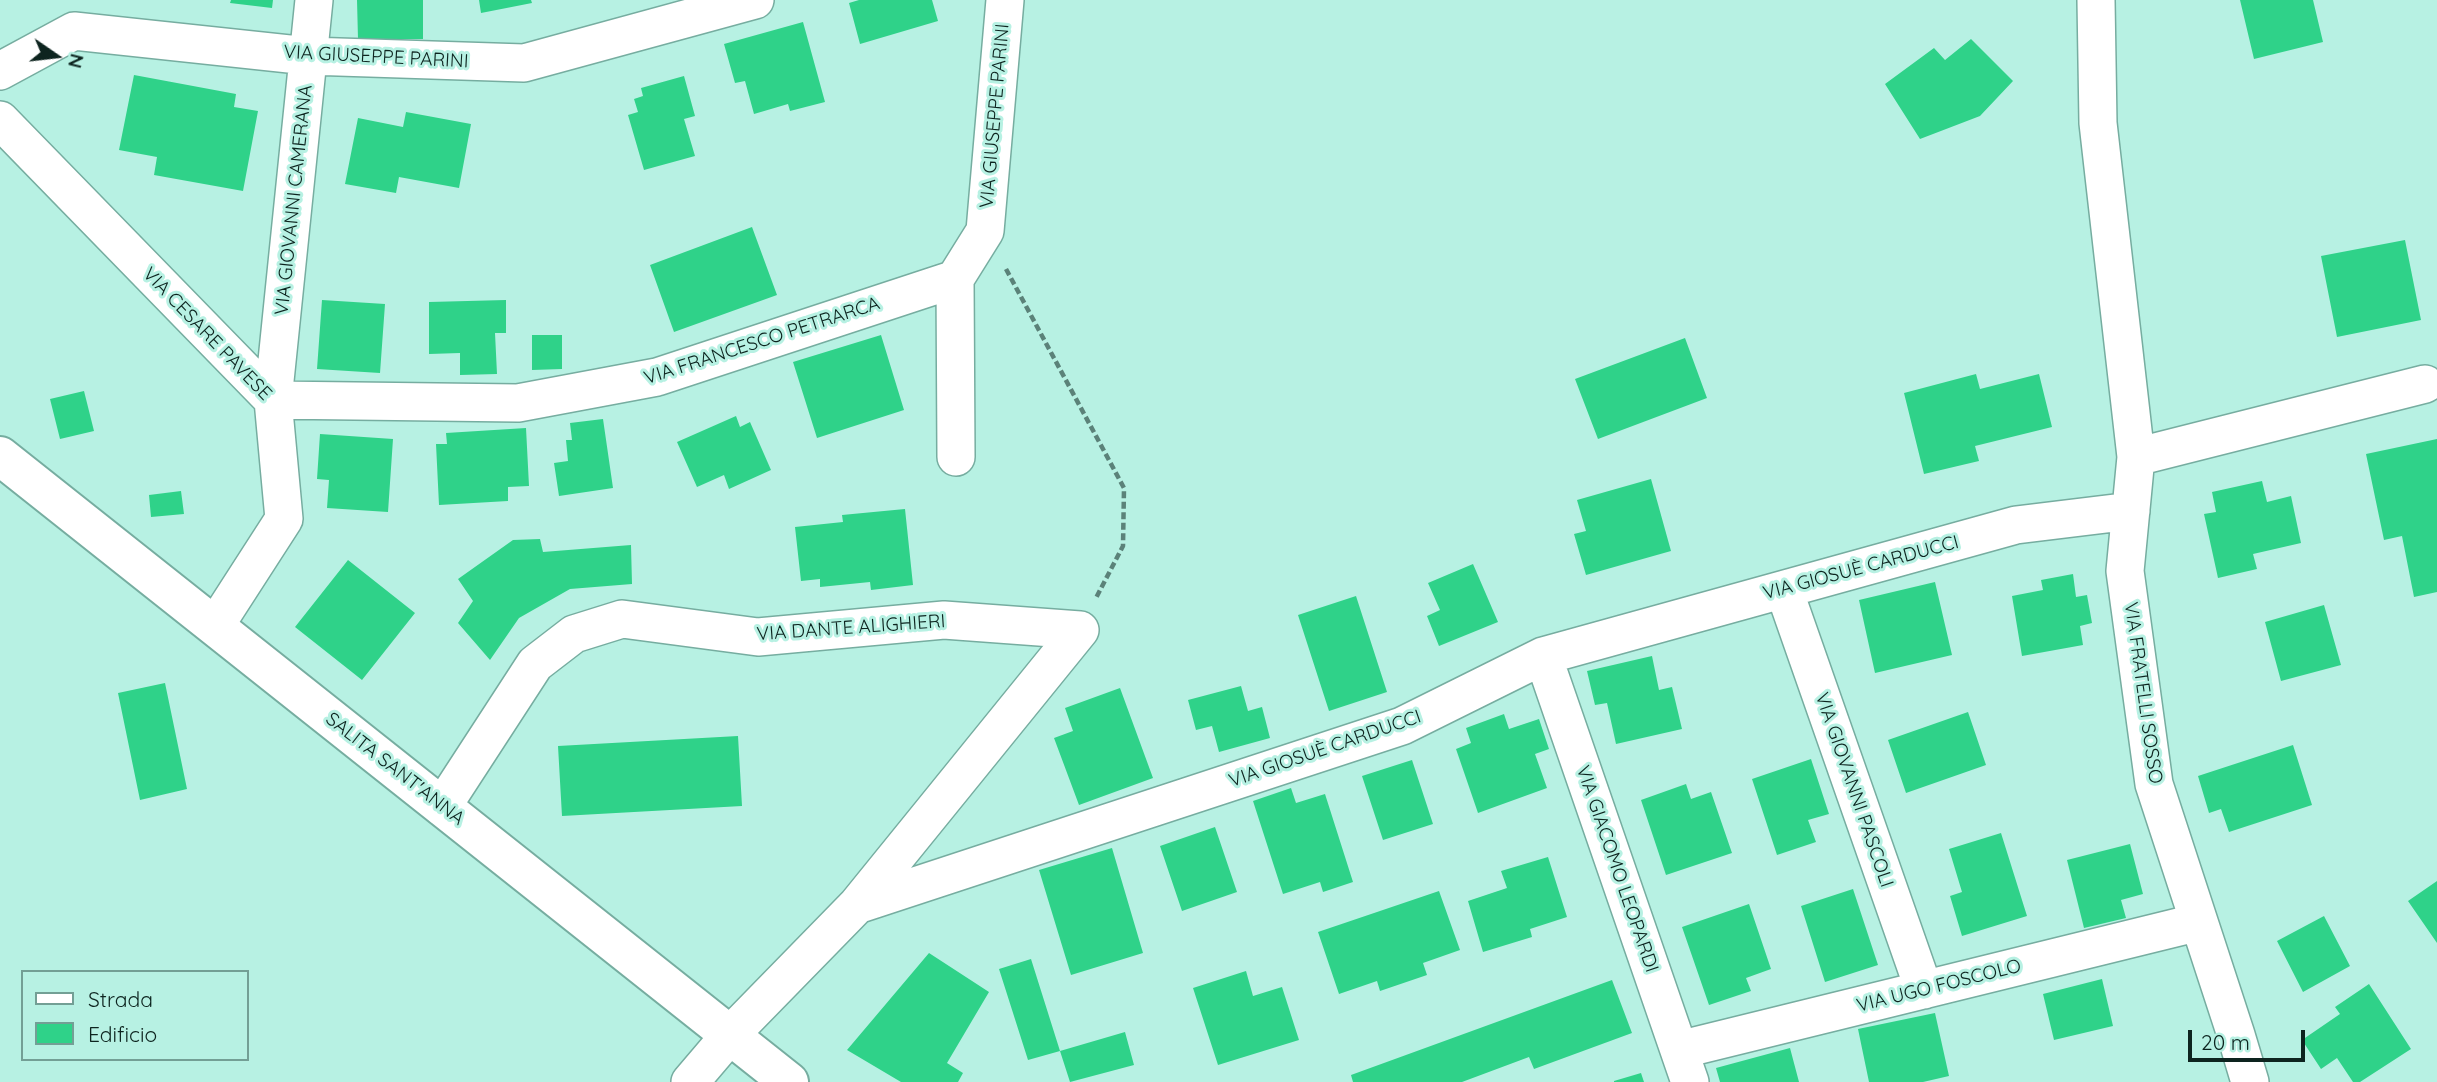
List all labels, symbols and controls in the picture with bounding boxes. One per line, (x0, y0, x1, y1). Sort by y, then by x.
north arrow (21, 21, 91, 91)
street label: VIA GIUSEPPE PARINI (976, 23, 1014, 209)
street label: VIA GIUSEPPE PARINI (283, 41, 469, 73)
text: N (63, 51, 90, 71)
street label: VIA GIOVANNI CAMERANA (271, 84, 317, 316)
street label: VIA CESARE PAVESE (138, 263, 276, 405)
street label: VIA FRANCESCO PETRARCA (641, 292, 883, 390)
street label: VIA GIOSUÈ CARDUCCI (1761, 531, 1961, 605)
street label: VIA FRATELLI SOSSO (2119, 601, 2167, 785)
street label: VIA DANTE ALIGHIERI (756, 610, 946, 646)
street label: VIA GIOVANNI PASCOLI (1810, 690, 1898, 890)
street label: VIA GIOSUÈ CARDUCCI (1226, 705, 1424, 793)
street label: SALITA SANT'ANNA (321, 708, 469, 830)
street label: VIA GIACOMO LEOPARDI (1571, 763, 1663, 975)
street label: VIA UGO FOSCOLO (1854, 955, 2024, 1017)
legend (21, 970, 248, 1061)
text: Strada (88, 986, 153, 1012)
scale bar (2192, 1016, 2309, 1060)
text: Edificio (88, 1021, 157, 1047)
text: 20 m (2201, 1029, 2250, 1055)

